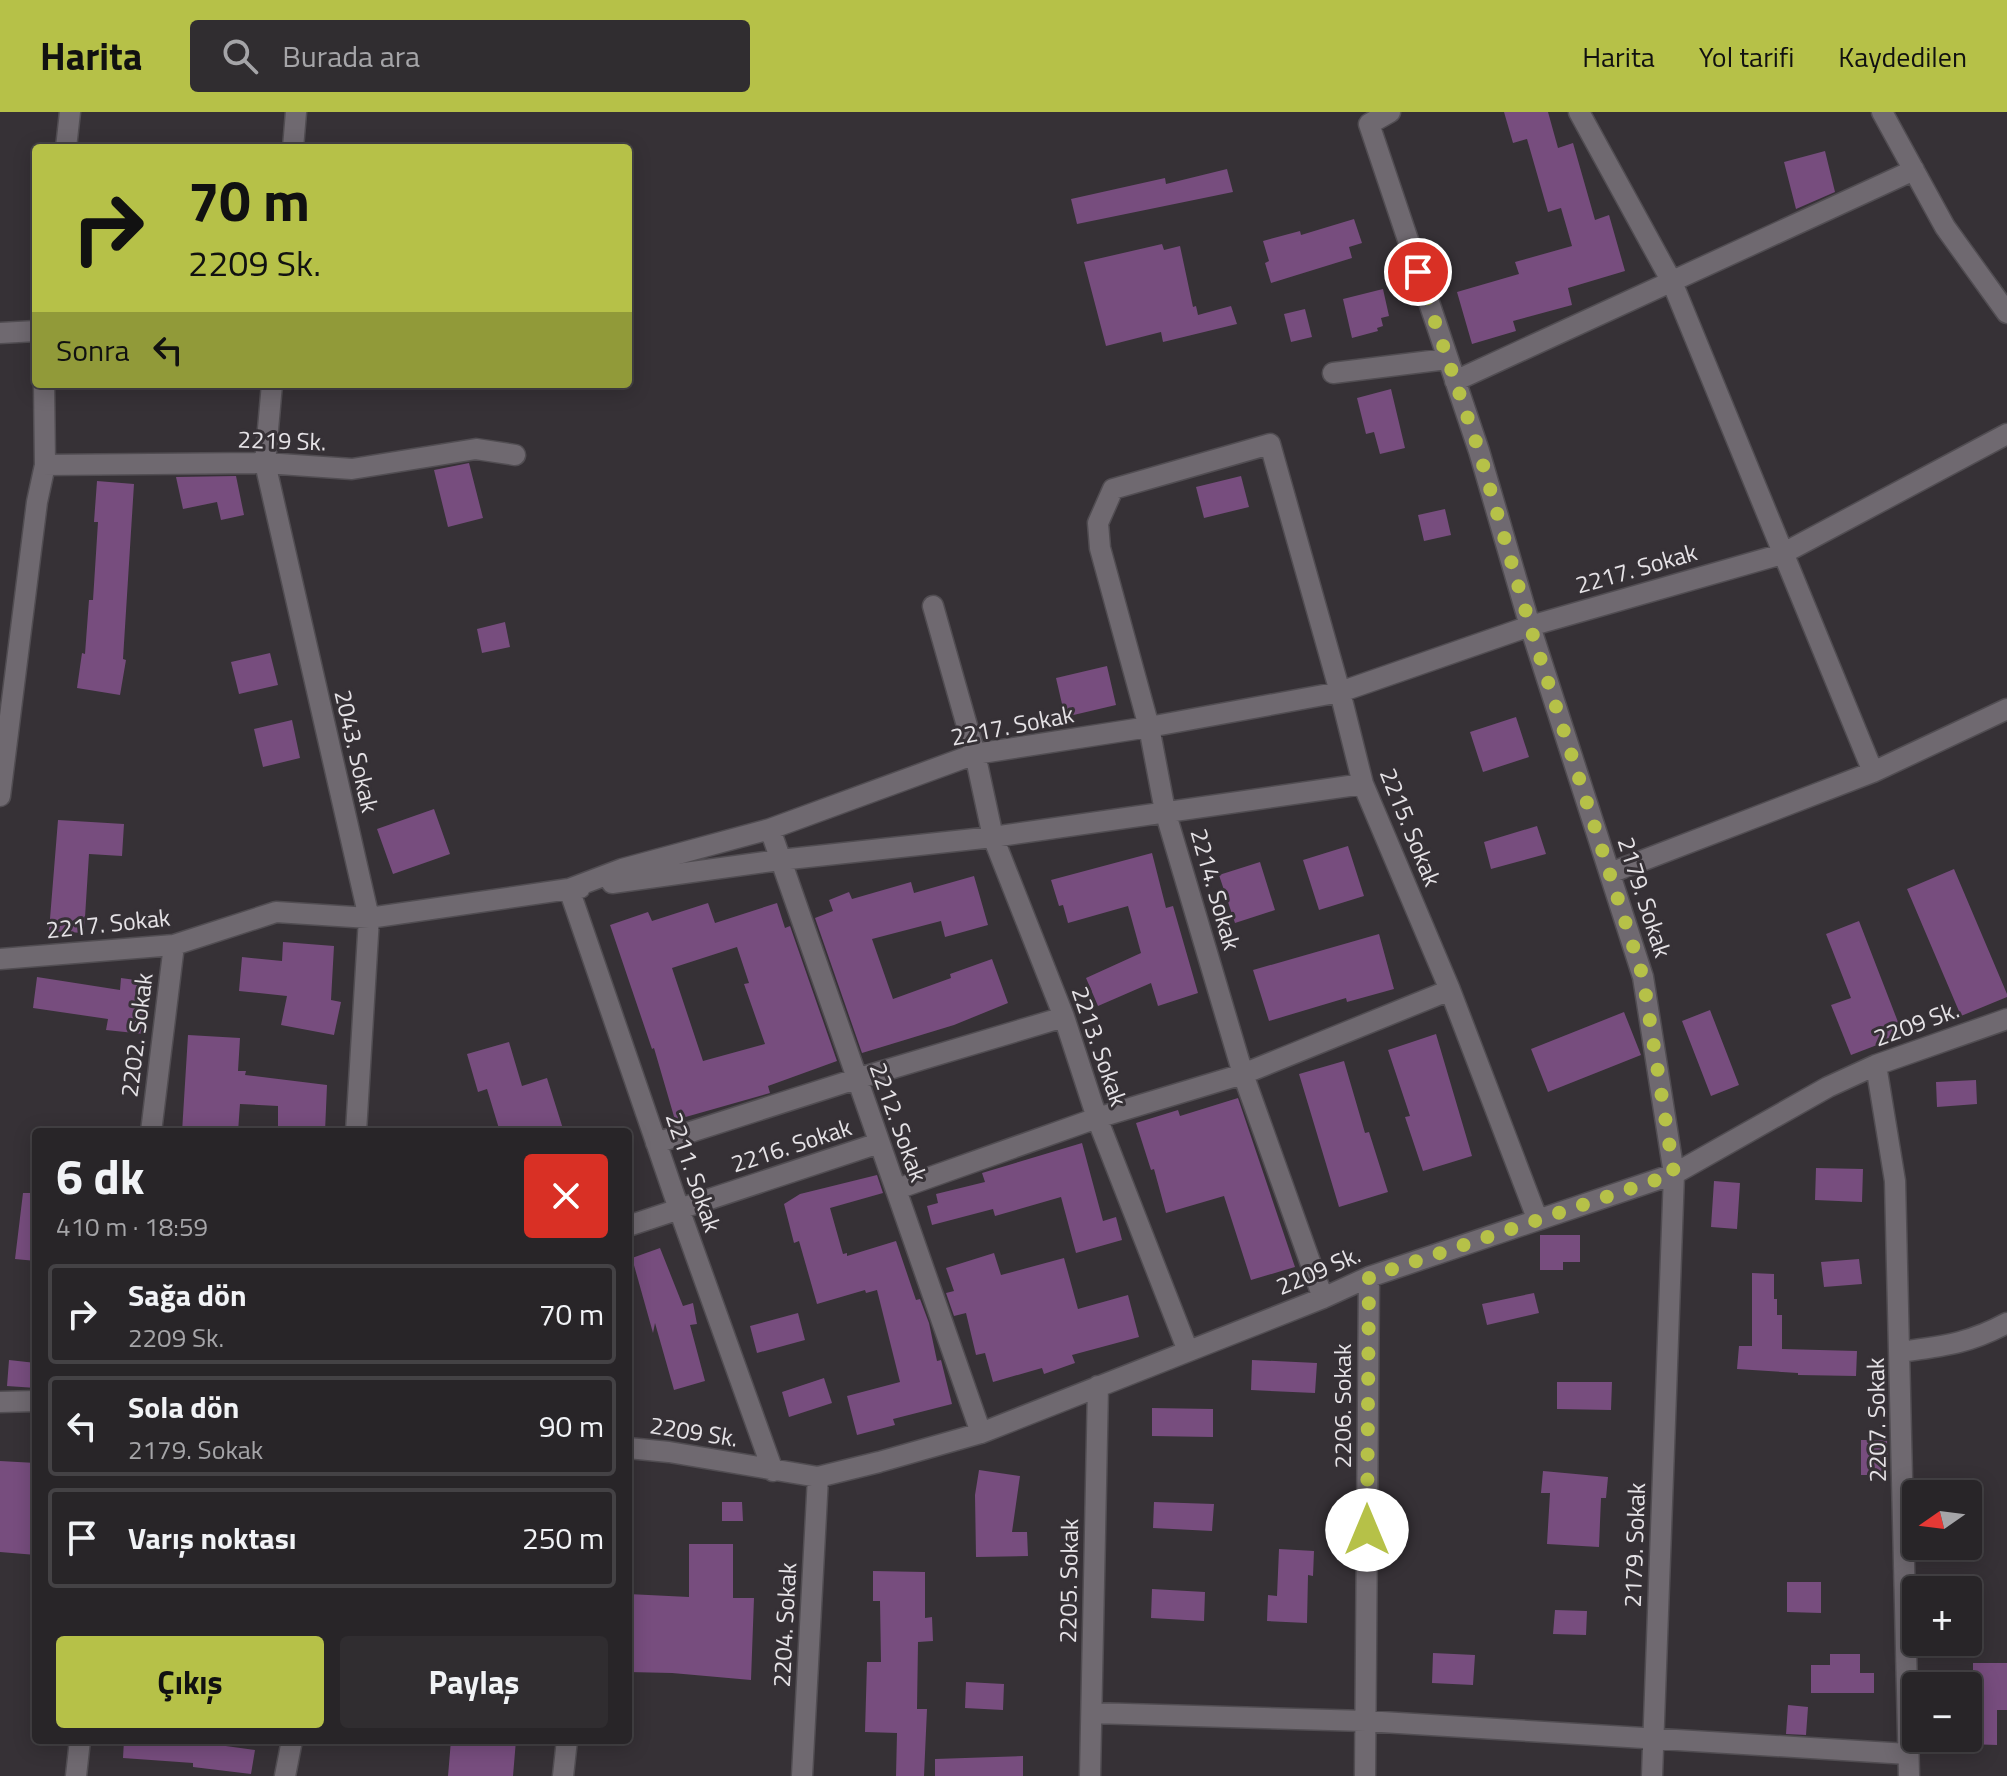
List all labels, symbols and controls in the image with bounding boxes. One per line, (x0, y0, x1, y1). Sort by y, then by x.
search box (190, 20, 750, 92)
text: Harita (40, 27, 142, 85)
text: Burada ara (282, 33, 420, 79)
icon: search (218, 34, 262, 78)
text: Harita (1582, 35, 1655, 78)
text: Yol tarifi (1699, 35, 1794, 78)
text: Kaydedilen (1838, 35, 1967, 78)
text: 70 m (188, 158, 310, 243)
icon: right (56, 176, 160, 280)
text: 2209 Sk. (188, 235, 321, 290)
pin (1384, 238, 1452, 306)
icon: arrive (1396, 250, 1440, 294)
text: Sonra (56, 327, 130, 373)
icon: left (146, 328, 190, 372)
street label: 2219 Sk. (237, 420, 327, 460)
street label: 2217. Sokak (1571, 533, 1701, 603)
street label: 2043. Sokak (325, 686, 389, 816)
street label: 2217. Sokak (947, 695, 1077, 755)
street label: 2215. Sokak (1371, 762, 1451, 892)
street label: 2214. Sokak (1181, 824, 1251, 954)
street label: 2179. Sokak (1609, 832, 1682, 962)
street label: 2217. Sokak (44, 899, 172, 947)
street label: 2202. Sokak (111, 970, 162, 1099)
street label: 2213. Sokak (1063, 981, 1138, 1111)
street label: 2209 Sk. (1868, 991, 1964, 1055)
street label: 2212. Sokak (861, 1057, 937, 1187)
street label: 2211. Sokak (657, 1107, 732, 1237)
street label: 2216. Sokak (726, 1108, 856, 1181)
text: 6 dk (56, 1140, 145, 1213)
button: close (524, 1154, 608, 1238)
text: 410 m · 18:59 (56, 1207, 208, 1246)
street label: 2209 Sk. (1270, 1236, 1366, 1304)
text: Sağa dön (128, 1272, 247, 1318)
text: 70 m (539, 1291, 604, 1337)
icon: right (60, 1292, 104, 1336)
text: 2209 Sk. (128, 1318, 224, 1357)
street label: 2206. Sokak (1324, 1343, 1360, 1468)
street label: 2207. Sokak (1857, 1357, 1895, 1483)
text: Sola dön (128, 1384, 239, 1430)
text: 90 m (539, 1403, 604, 1449)
icon: left (60, 1404, 104, 1448)
street label: 2209 Sk. (647, 1406, 741, 1456)
text: 2179. Sokak (128, 1430, 263, 1469)
north arrow (1902, 1480, 1982, 1560)
map controls (1902, 1480, 1982, 1752)
street label: 2179. Sokak (1614, 1481, 1654, 1608)
position arrow (1325, 1488, 1409, 1572)
text: Varış noktası (128, 1515, 297, 1561)
text: 250 m (522, 1515, 604, 1561)
icon: arrive (60, 1516, 104, 1560)
street label: 2205. Sokak (1049, 1518, 1087, 1644)
street label: 2204. Sokak (763, 1561, 805, 1688)
button: + (1902, 1576, 1982, 1656)
button: Çıkış (56, 1636, 324, 1728)
button: Paylaş (340, 1636, 608, 1728)
button: − (1902, 1672, 1982, 1752)

